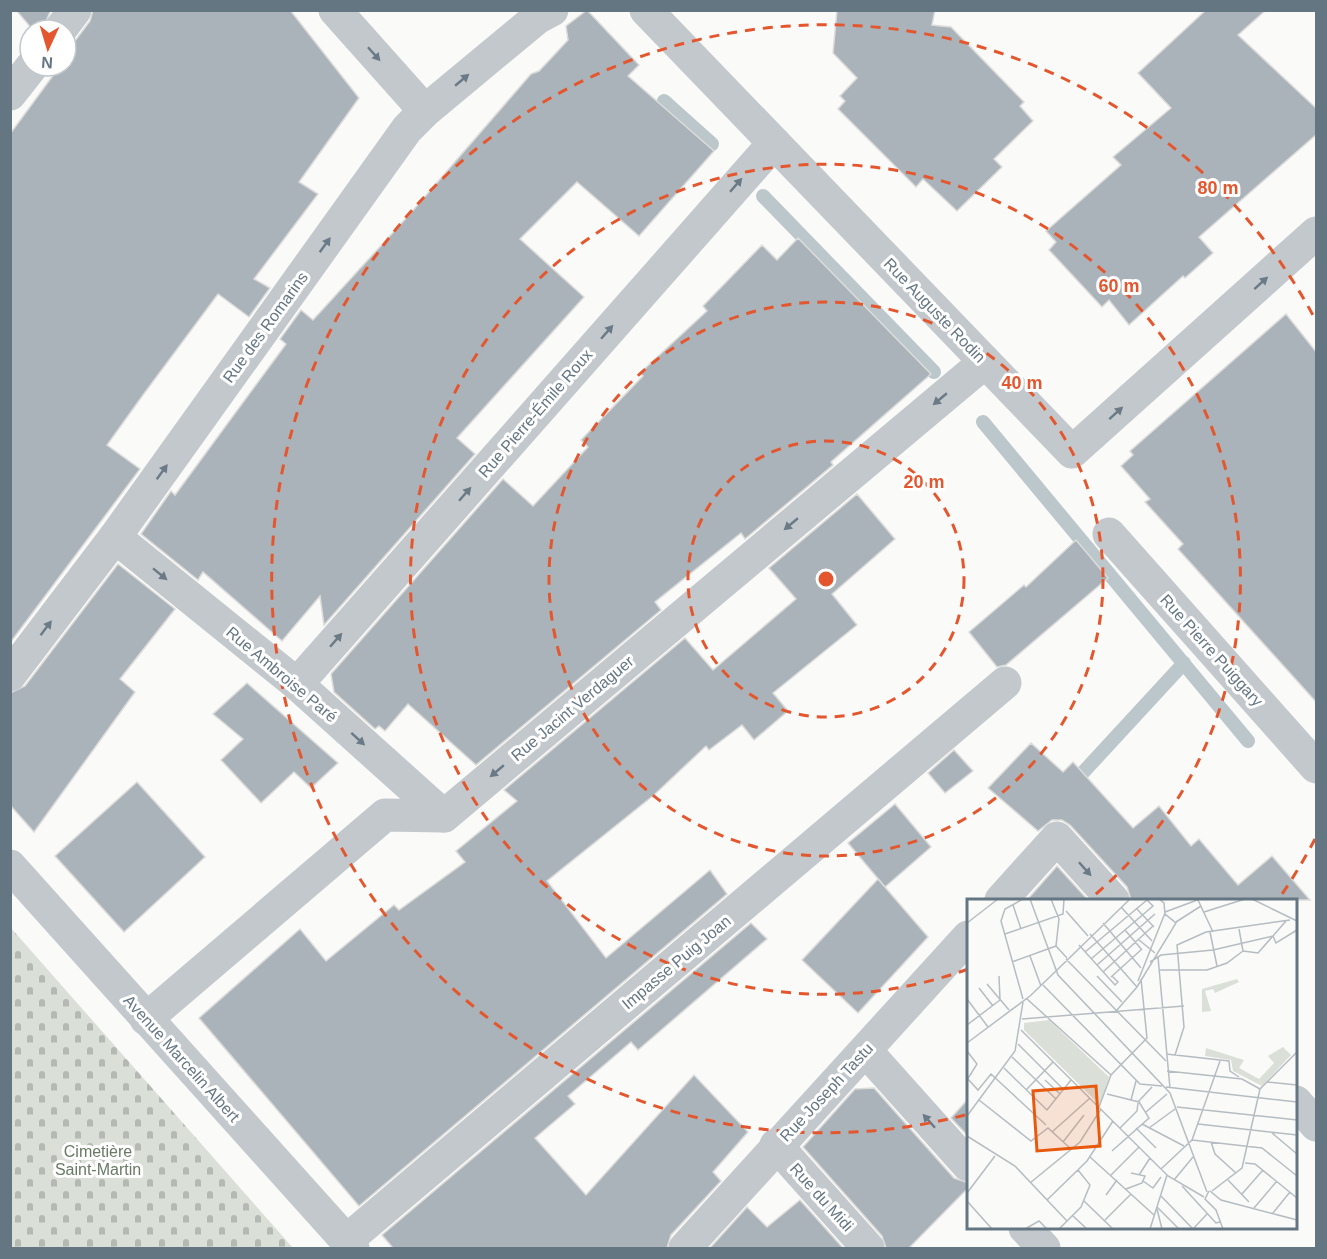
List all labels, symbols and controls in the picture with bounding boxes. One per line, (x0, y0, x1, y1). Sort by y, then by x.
north arrow (18, 18, 78, 78)
one-way arrow (367, 46, 380, 61)
text: N (41, 54, 53, 71)
one-way arrow (454, 74, 469, 87)
one-way arrow (729, 178, 742, 193)
text: 80 m (1197, 178, 1239, 198)
one-way arrow (318, 237, 330, 252)
street label: Rue Auguste Rodin (881, 255, 989, 366)
street label: Rue des Romarins (220, 269, 311, 386)
text: 60 m (1098, 276, 1140, 296)
one-way arrow (1253, 277, 1268, 290)
one-way arrow (600, 325, 613, 340)
street label: Rue Pierre-Émile Roux (475, 345, 595, 481)
text: 40 m (1001, 373, 1043, 393)
one-way arrow (933, 392, 948, 405)
one-way arrow (1108, 407, 1123, 420)
one-way arrow (156, 464, 168, 480)
text: 20 m (903, 472, 945, 492)
one-way arrow (458, 487, 471, 502)
one-way arrow (783, 518, 799, 531)
one-way arrow (152, 567, 168, 580)
centre of rings (816, 569, 836, 589)
street label: Rue Pierre Puiggary (1157, 591, 1266, 710)
one-way arrow (39, 621, 51, 636)
street label: Rue Ambroise Paré (223, 623, 340, 726)
one-way arrow (329, 633, 342, 648)
street label: Rue Jacint Verdaguer (508, 652, 637, 764)
one-way arrow (350, 732, 365, 745)
one-way arrow (489, 765, 505, 778)
one-way arrow (1078, 862, 1092, 877)
inset map (967, 899, 1297, 1229)
street label: Impasse Puig Joan (619, 912, 734, 1013)
street label: Avenue Marcelin Albert (120, 992, 243, 1125)
street label: Rue Joseph Tastu (777, 1040, 876, 1145)
one-way arrow (922, 1114, 936, 1129)
park label: Cimetière Saint-Martin (55, 1143, 141, 1178)
street label: Rue du Midi (787, 1160, 857, 1235)

